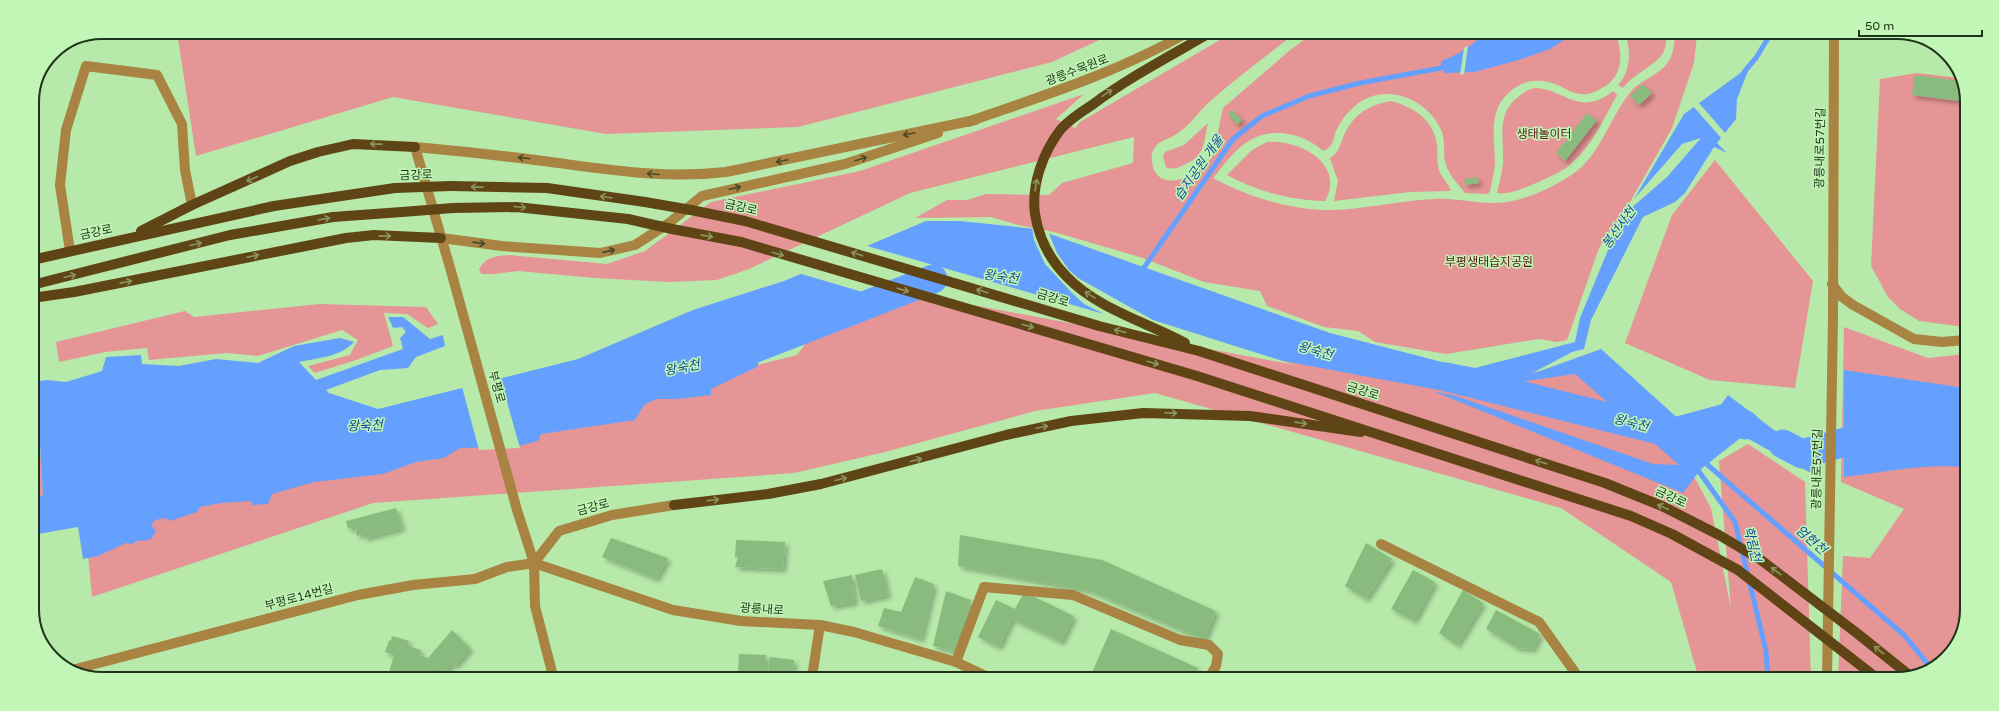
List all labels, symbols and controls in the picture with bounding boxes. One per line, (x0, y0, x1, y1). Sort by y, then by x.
scale bar (1859, 12, 1982, 38)
text: 50 m (1865, 19, 1894, 33)
street label: 광릉수목원로 (1044, 52, 1110, 88)
one-way arrow (1102, 89, 1113, 97)
street label: 광릉내로57번길 (1812, 107, 1828, 189)
park label: 생태놀이터 (1516, 127, 1572, 141)
one-way arrow (903, 130, 916, 138)
water label: 습지공원 개울 (1171, 132, 1228, 203)
one-way arrow (370, 140, 383, 148)
one-way arrow (518, 155, 531, 162)
one-way arrow (855, 155, 868, 162)
one-way arrow (776, 157, 789, 165)
street label: 금강로 (399, 167, 433, 183)
one-way arrow (647, 170, 660, 178)
one-way arrow (246, 175, 258, 183)
one-way arrow (1032, 179, 1040, 192)
one-way arrow (471, 183, 484, 191)
one-way arrow (728, 184, 741, 192)
one-way arrow (600, 193, 613, 201)
street label: 금강로 (723, 196, 759, 218)
water label: 봉선사천 (1598, 203, 1640, 252)
one-way arrow (513, 204, 526, 211)
one-way arrow (317, 215, 330, 223)
street label: 금강로 (78, 222, 114, 242)
one-way arrow (378, 232, 391, 239)
one-way arrow (700, 232, 713, 240)
one-way arrow (189, 239, 202, 247)
one-way arrow (472, 239, 485, 247)
one-way arrow (602, 247, 615, 255)
one-way arrow (851, 250, 864, 257)
one-way arrow (771, 251, 784, 258)
one-way arrow (246, 252, 259, 260)
park label: 부평생태습지공원 (1445, 255, 1533, 269)
water label: 왕숙천 (982, 267, 1021, 288)
one-way arrow (63, 271, 76, 279)
one-way arrow (119, 278, 132, 286)
street label: 금강로 (1035, 286, 1071, 310)
one-way arrow (896, 287, 909, 294)
one-way arrow (976, 287, 989, 294)
one-way arrow (1085, 291, 1096, 299)
one-way arrow (1021, 323, 1034, 331)
one-way arrow (1114, 327, 1127, 334)
water label: 왕숙천 (1296, 338, 1335, 364)
water label: 왕숙천 (663, 357, 702, 379)
one-way arrow (1146, 360, 1159, 367)
street label: 부평로 (486, 369, 508, 405)
street label: 금강로 (1345, 379, 1381, 403)
one-way arrow (1164, 409, 1177, 417)
water label: 왕숙천 (1612, 411, 1651, 435)
water label: 왕숙천 (347, 417, 384, 435)
one-way arrow (1294, 419, 1307, 427)
one-way arrow (1035, 423, 1048, 431)
street label: 광릉내로57번길 (1809, 428, 1825, 510)
one-way arrow (910, 455, 923, 463)
one-way arrow (1535, 458, 1548, 465)
one-way arrow (834, 475, 847, 483)
street label: 금강로 (1653, 484, 1689, 510)
street label: 금강로 (575, 496, 611, 518)
one-way arrow (706, 497, 719, 504)
one-way arrow (1657, 502, 1669, 510)
water label: 엄현천 (1792, 522, 1831, 558)
water label: 학림천 (1740, 525, 1764, 564)
one-way arrow (1770, 567, 1781, 575)
street label: 부평로14번길 (263, 581, 335, 613)
street label: 광릉내로 (739, 600, 785, 618)
one-way arrow (1873, 646, 1884, 655)

